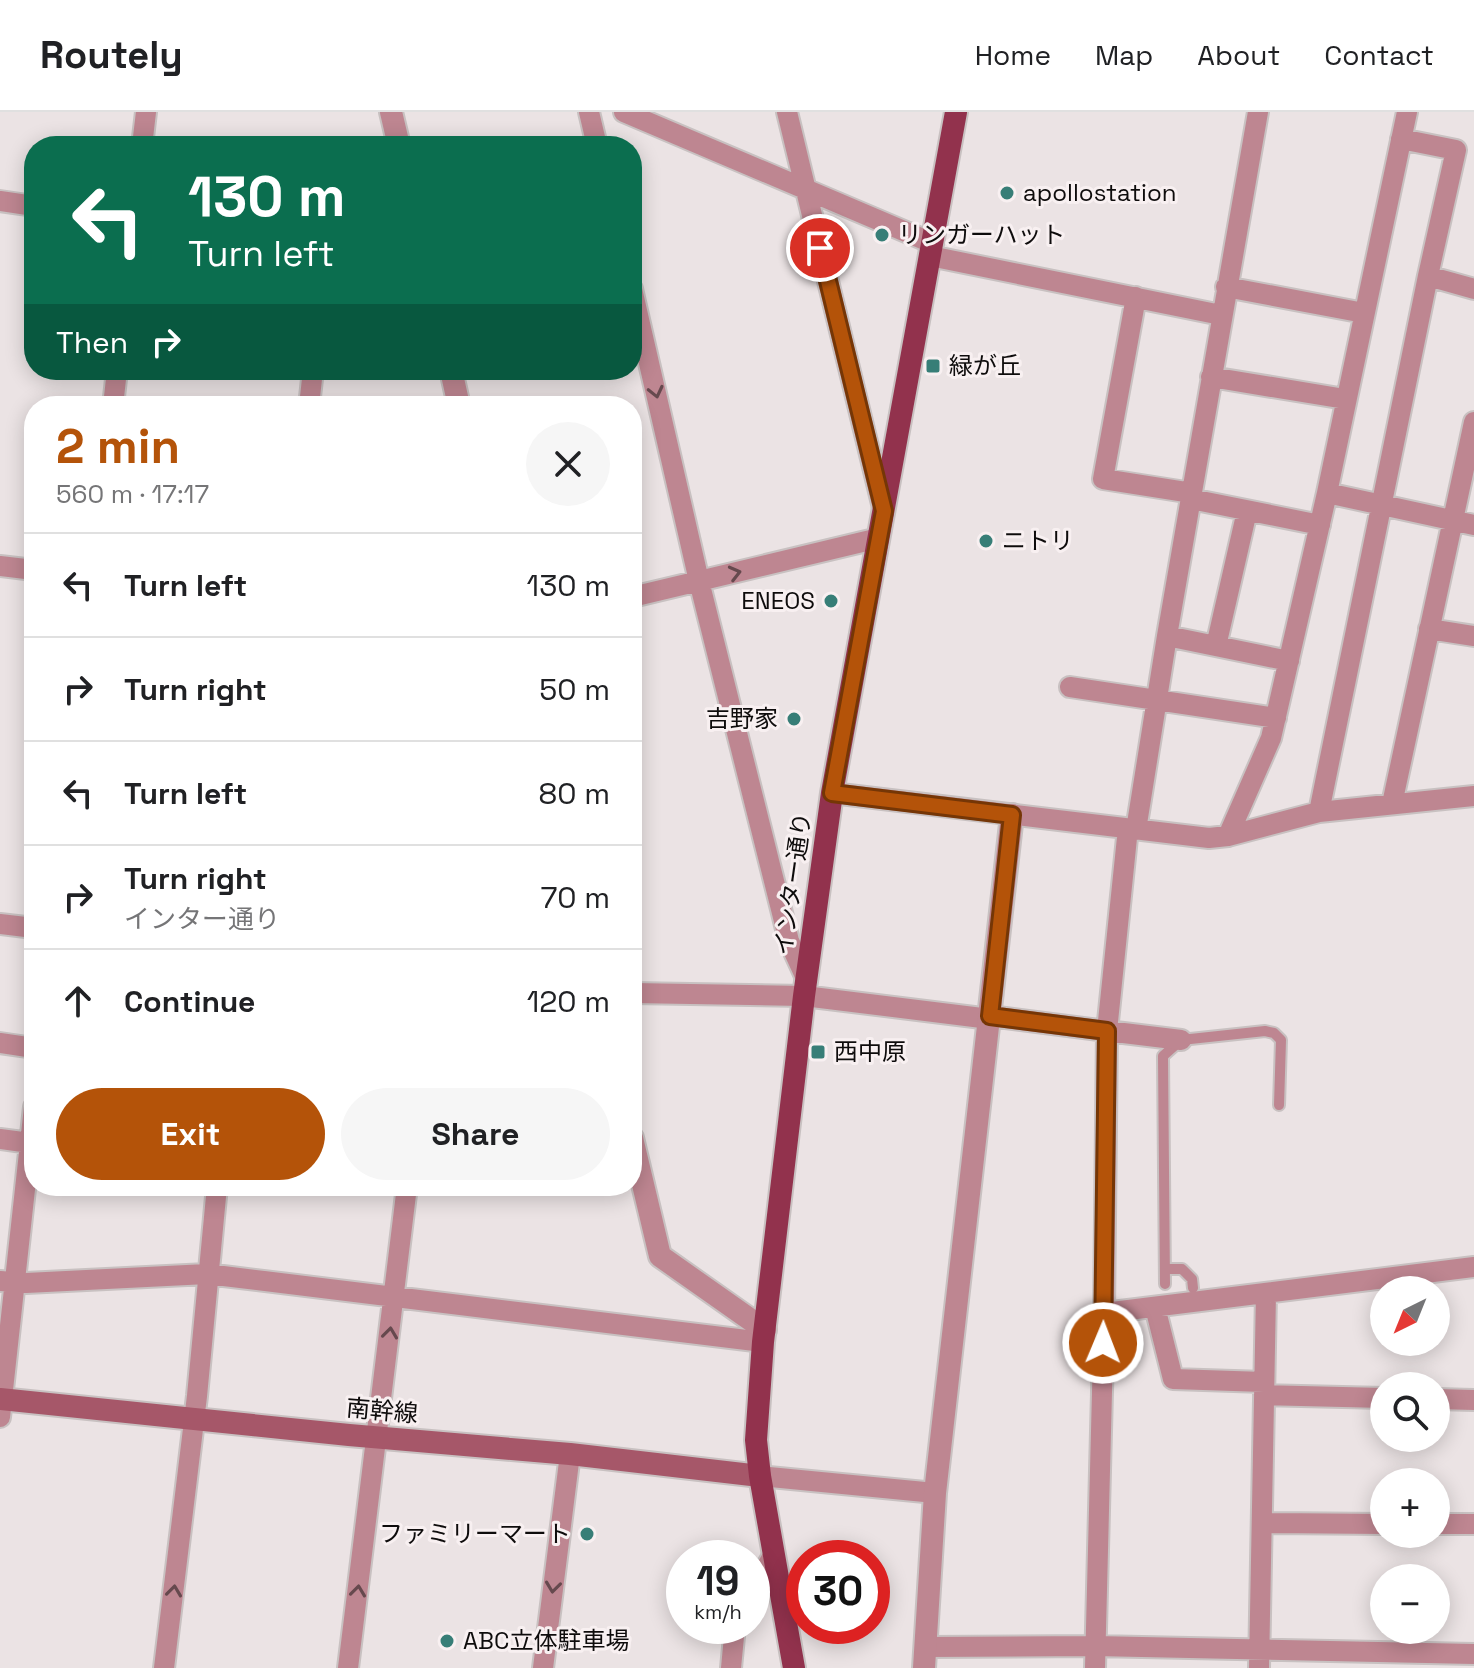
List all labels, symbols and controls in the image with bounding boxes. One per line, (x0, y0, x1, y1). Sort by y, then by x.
text: Routely (40, 31, 183, 79)
text: Home (975, 37, 1051, 73)
text: Map (1095, 37, 1153, 73)
text: About (1197, 37, 1280, 73)
text: Contact (1324, 37, 1434, 73)
text: 130 m (188, 161, 346, 232)
icon: left (56, 168, 160, 272)
place label: apollostation (1023, 177, 1177, 208)
marker: apollostation (998, 184, 1016, 202)
pin (786, 214, 854, 282)
place label: リンガーハット (898, 219, 1066, 250)
icon: arrive (798, 226, 842, 270)
marker: リンガーハット (873, 226, 891, 244)
text: Turn left (188, 231, 335, 277)
icon: right (144, 320, 188, 364)
text: Then (56, 323, 128, 362)
place label: 緑が丘 (949, 350, 1021, 381)
marker: 緑が丘 (924, 357, 942, 375)
one-way arrow (646, 385, 663, 399)
text: 2 min (56, 416, 180, 477)
button: close (526, 422, 610, 506)
text: 560 m · 17:17 (56, 477, 209, 511)
place label: ニトリ (1002, 525, 1074, 556)
marker: ニトリ (977, 532, 995, 550)
icon: left (56, 563, 100, 607)
one-way arrow (728, 565, 741, 582)
text: Turn left (124, 566, 247, 605)
text: 130 m (527, 566, 610, 605)
place label: ENEOS (741, 585, 815, 616)
marker: ENEOS (822, 592, 840, 610)
icon: right (56, 667, 100, 711)
text: Turn right (124, 670, 267, 709)
text: 50 m (539, 670, 610, 709)
place label: 吉野家 (706, 703, 778, 734)
marker: 吉野家 (785, 710, 803, 728)
icon: left (56, 771, 100, 815)
text: Turn left (124, 774, 247, 813)
text: 80 m (539, 774, 610, 813)
street label: インター通り (767, 810, 818, 957)
text: Turn right (124, 859, 267, 898)
icon: right (56, 875, 100, 919)
text: 70 m (541, 878, 610, 917)
text: インター通り (124, 902, 280, 936)
icon: ahead (56, 979, 100, 1023)
text: Continue (124, 982, 255, 1021)
text: 120 m (527, 982, 610, 1021)
place label: 西中原 (834, 1036, 906, 1067)
marker: 西中原 (809, 1043, 827, 1061)
button: Exit (56, 1088, 325, 1180)
button: Share (341, 1088, 610, 1180)
north arrow (1370, 1276, 1450, 1356)
map controls (1370, 1276, 1450, 1644)
position arrow (1061, 1301, 1145, 1385)
one-way arrow (381, 1326, 398, 1339)
button: search (1370, 1372, 1450, 1452)
street label: 南幹線 (345, 1392, 419, 1429)
button: + (1370, 1468, 1450, 1548)
place label: ファミリーマート (379, 1518, 571, 1549)
marker: ファミリーマート (578, 1525, 596, 1543)
speed limit sign: 30 (786, 1540, 890, 1644)
text: 19 (697, 1556, 739, 1607)
button: − (1370, 1564, 1450, 1644)
one-way arrow (545, 1580, 562, 1593)
one-way arrow (165, 1584, 182, 1597)
one-way arrow (349, 1584, 366, 1597)
text: km/h (694, 1599, 742, 1625)
place label: ABC立体駐車場 (463, 1625, 629, 1656)
marker: ABC立体駐車場 (438, 1632, 456, 1650)

